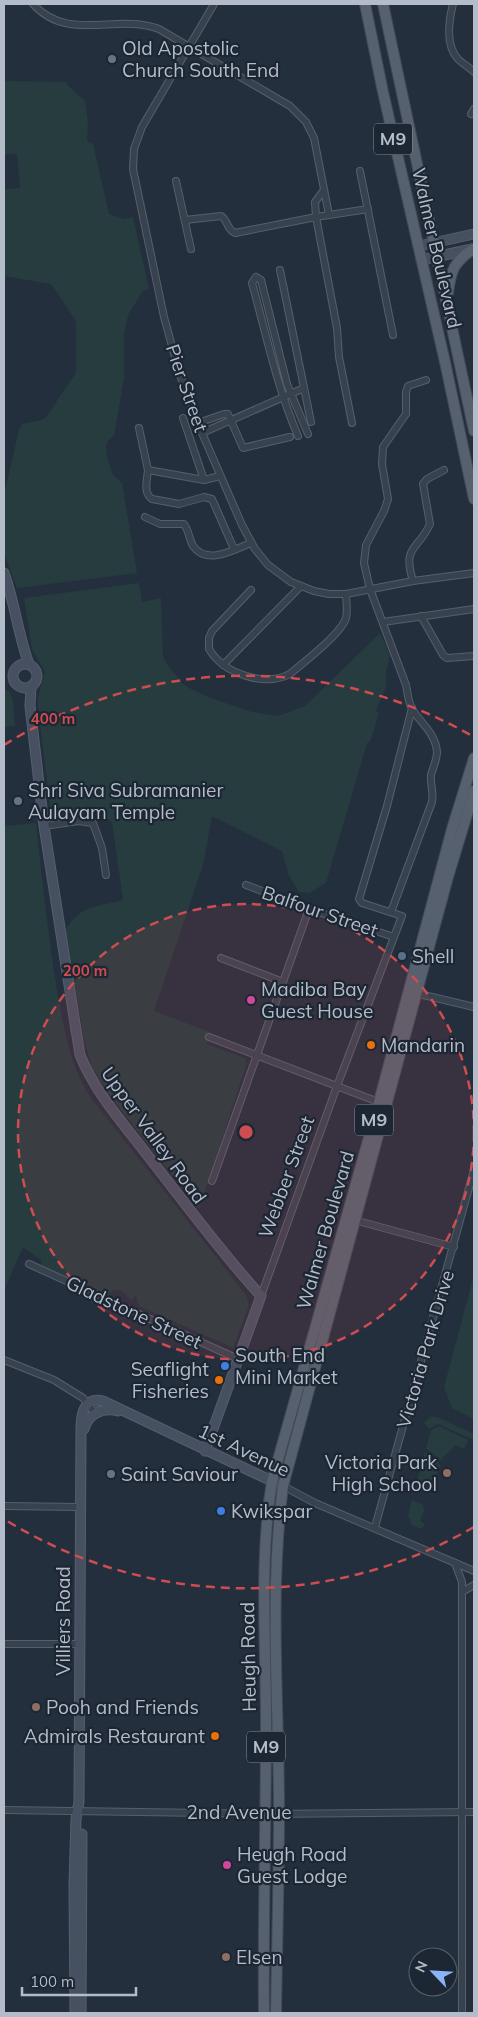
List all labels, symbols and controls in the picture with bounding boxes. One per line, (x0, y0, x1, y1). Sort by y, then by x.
place label: Old Apostolic Church South End (122, 36, 279, 82)
marker: Old Apostolic Church South End (106, 53, 118, 65)
road number: M9 (374, 124, 412, 154)
street label: Walmer Boulevard (407, 166, 467, 330)
street label: Pier Street (161, 341, 213, 436)
text: 400 m (31, 709, 75, 728)
place label: Shri Siva Subramanier Aulayam Temple (28, 778, 223, 824)
marker: Shri Siva Subramanier Aulayam Temple (12, 795, 24, 807)
street label: Balfour Street (259, 880, 382, 942)
place label: Shell (412, 944, 454, 968)
marker: Shell (396, 950, 408, 962)
text: 200 m (63, 961, 107, 980)
place label: Madiba Bay Guest House (261, 977, 373, 1023)
marker: Madiba Bay Guest House (245, 994, 257, 1006)
place label: Mandarin (381, 1033, 465, 1057)
marker: Mandarin (365, 1039, 377, 1051)
street label: Upper Valley Road (96, 1062, 212, 1208)
road number: M9 (355, 1104, 393, 1136)
street label: Webber Street (253, 1112, 319, 1241)
centre of rings (237, 1123, 255, 1141)
street label: Walmer Boulevard (291, 1148, 359, 1312)
street label: Victoria Park Drive (391, 1267, 459, 1431)
street label: Gladstone Street (62, 1270, 206, 1354)
place label: South End Mini Market (235, 1343, 338, 1389)
place label: Seaflight Fisheries (131, 1357, 209, 1403)
marker: South End Mini Market (219, 1360, 231, 1372)
marker: Seaflight Fisheries (213, 1374, 225, 1386)
street label: 1st Avenue (194, 1418, 294, 1482)
place label: Victoria Park High School (325, 1450, 437, 1496)
place label: Saint Saviour (121, 1462, 238, 1486)
marker: Victoria Park High School (441, 1467, 453, 1479)
marker: Saint Saviour (105, 1468, 117, 1480)
place label: Kwikspar (231, 1499, 312, 1523)
marker: Kwikspar (215, 1505, 227, 1517)
street label: Villiers Road (51, 1566, 75, 1676)
street label: Heugh Road (235, 1602, 261, 1712)
place label: Pooh and Friends (46, 1695, 199, 1719)
marker: Pooh and Friends (30, 1701, 42, 1713)
place label: Admirals Restaurant (24, 1724, 205, 1748)
marker: Admirals Restaurant (209, 1730, 221, 1742)
road number: M9 (247, 1731, 285, 1762)
street label: 2nd Avenue (186, 1800, 292, 1824)
place label: Heugh Road Guest Lodge (237, 1842, 347, 1888)
marker: Heugh Road Guest Lodge (221, 1859, 233, 1871)
place label: Elsen (236, 1945, 283, 1969)
north arrow (408, 1947, 458, 1997)
marker: Elsen (220, 1951, 232, 1963)
text: N (411, 1958, 432, 1975)
scale bar (22, 1964, 136, 1996)
text: 100 m (30, 1972, 74, 1991)

